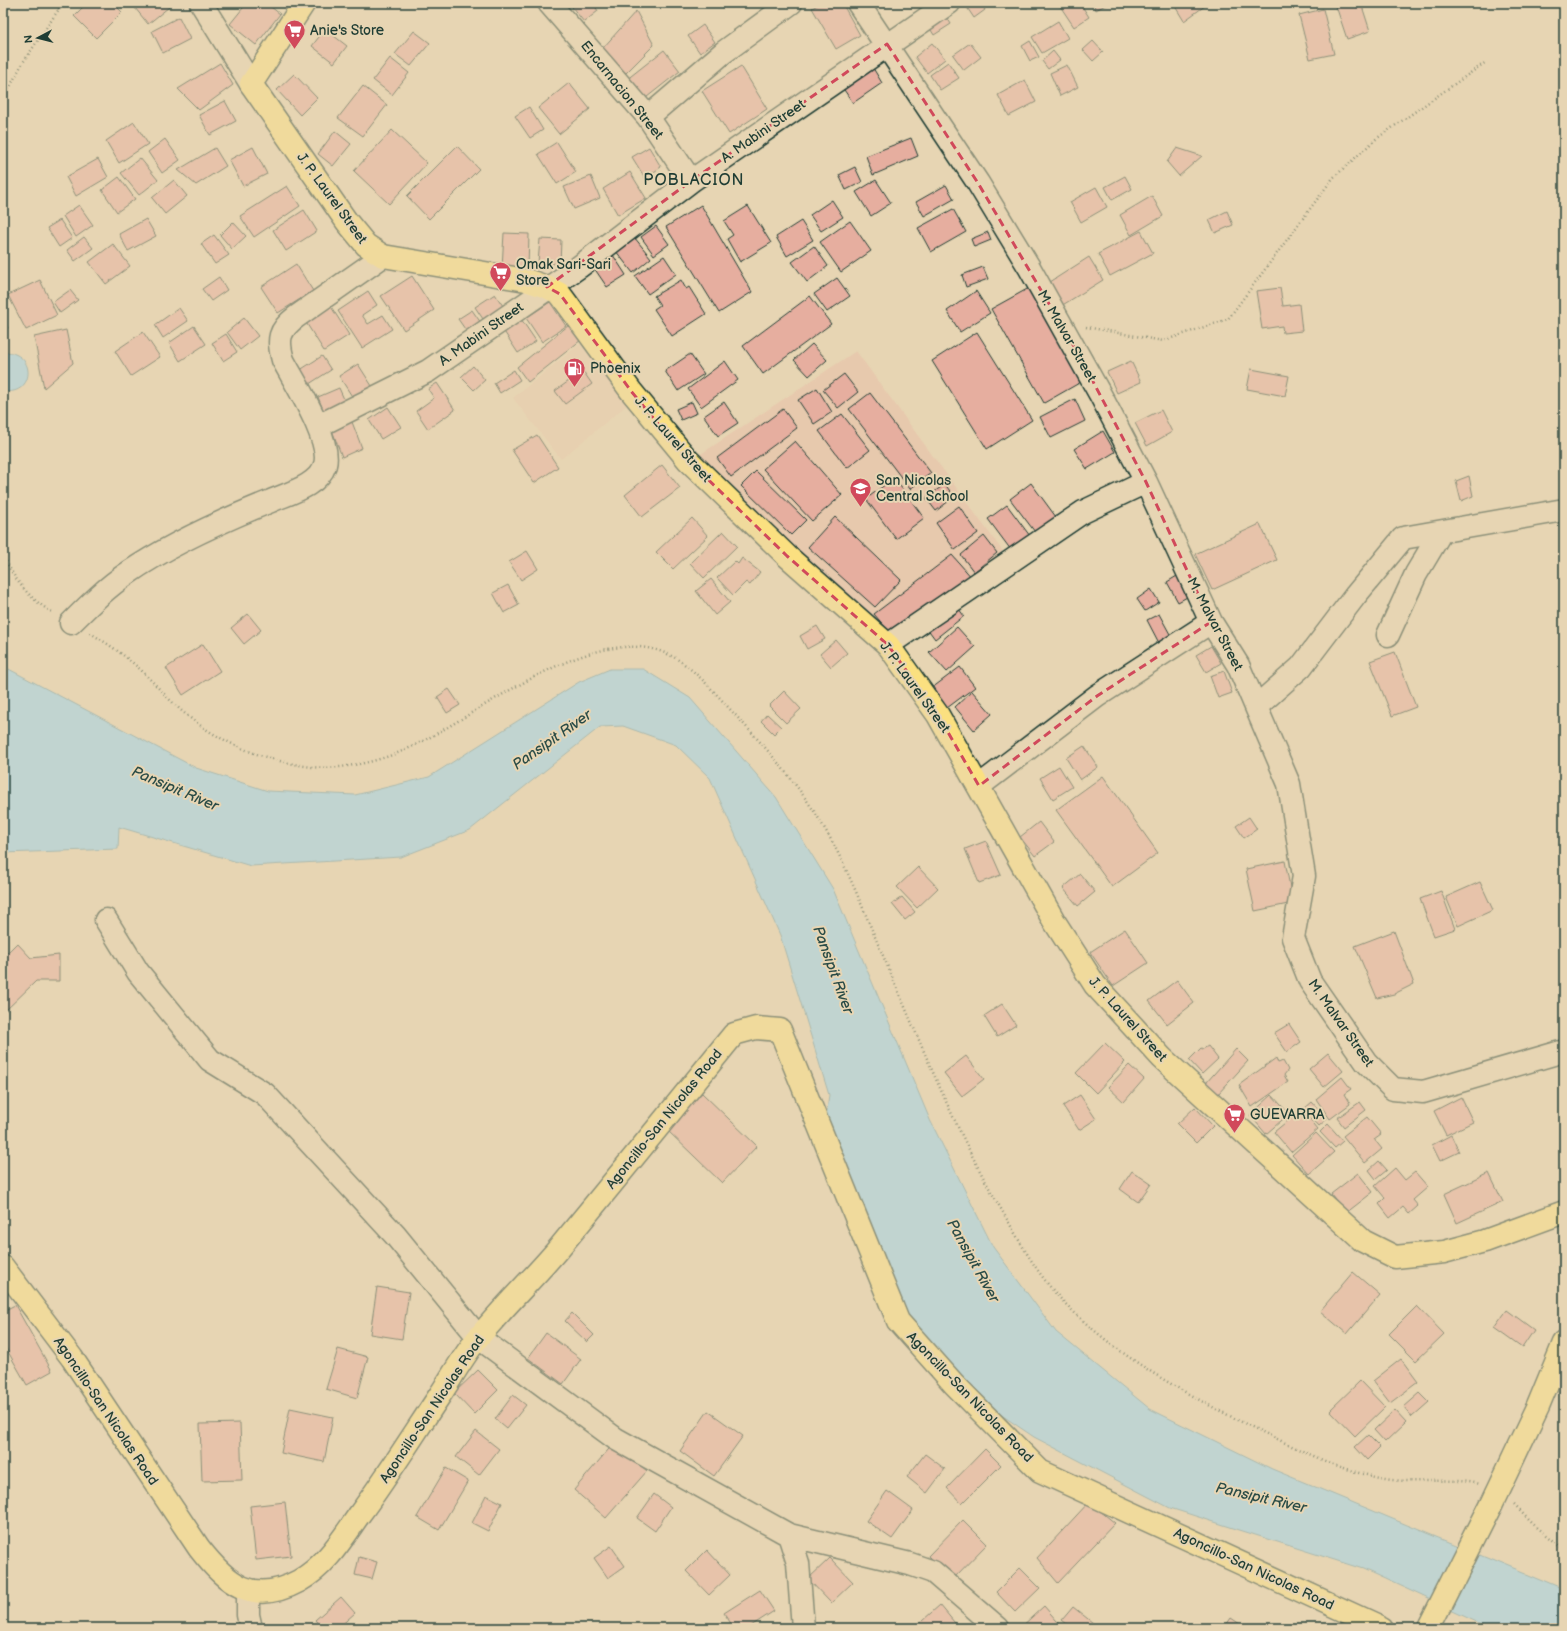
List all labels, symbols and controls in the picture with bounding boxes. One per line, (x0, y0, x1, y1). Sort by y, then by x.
supermarket icon: Anie's Store (282, 17, 308, 50)
north arrow (18, 18, 58, 58)
place label: Anie's Store (310, 22, 384, 39)
text: N (22, 34, 36, 44)
street label: Encarnacion Street (577, 37, 667, 143)
street label: A. Mabini Street (717, 95, 809, 166)
street label: J. P. Laurel Street (293, 149, 371, 248)
district label: POBLACION (643, 171, 745, 190)
place label: Omak Sari-Sari Store (516, 256, 611, 289)
supermarket icon: Omak Sari-Sari Store (487, 259, 513, 292)
street label: M. Malvar Street (1034, 287, 1101, 386)
street label: A. Mabini Street (435, 298, 527, 369)
fuel station icon: Phoenix (561, 355, 587, 388)
place label: Phoenix (590, 360, 641, 377)
street label: J. P. Laurel Street (631, 392, 716, 486)
place label: San Nicolas Central School (876, 472, 968, 505)
school or university icon: San Nicolas Central School (847, 475, 873, 508)
street label: M. Malvar Street (1183, 574, 1247, 674)
street label: J. P. Laurel Street (876, 638, 954, 737)
water label: Pansipit River (509, 705, 597, 774)
water label: Pansipit River (129, 762, 223, 816)
water label: Pansipit River (808, 923, 858, 1018)
street label: J. P. Laurel Street (1085, 973, 1171, 1066)
street label: M. Malvar Street (1304, 976, 1378, 1071)
street label: Agoncillo-San Nicolas Road (602, 1046, 726, 1192)
supermarket icon: GUEVARRA (1222, 1101, 1248, 1134)
place label: GUEVARRA (1250, 1106, 1325, 1123)
water label: Pansipit River (942, 1216, 1004, 1307)
street label: Agoncillo-San Nicolas Road (903, 1328, 1037, 1466)
street label: Agoncillo-San Nicolas Road (376, 1332, 488, 1486)
street label: Agoncillo-San Nicolas Road (50, 1334, 162, 1488)
water label: Pansipit River (1214, 1478, 1310, 1518)
street label: Agoncillo-San Nicolas Road (1171, 1524, 1337, 1614)

